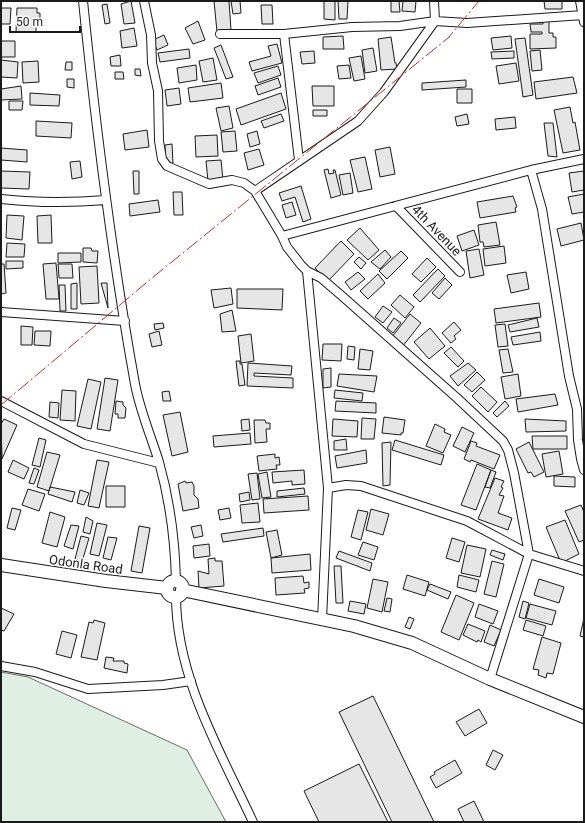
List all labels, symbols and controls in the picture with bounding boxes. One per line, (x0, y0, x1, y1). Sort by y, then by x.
scale bar (10, 8, 80, 34)
text: 50 m (16, 15, 43, 29)
street label: 4th Avenue (409, 202, 464, 259)
street label: Odonla Road (48, 552, 124, 577)

